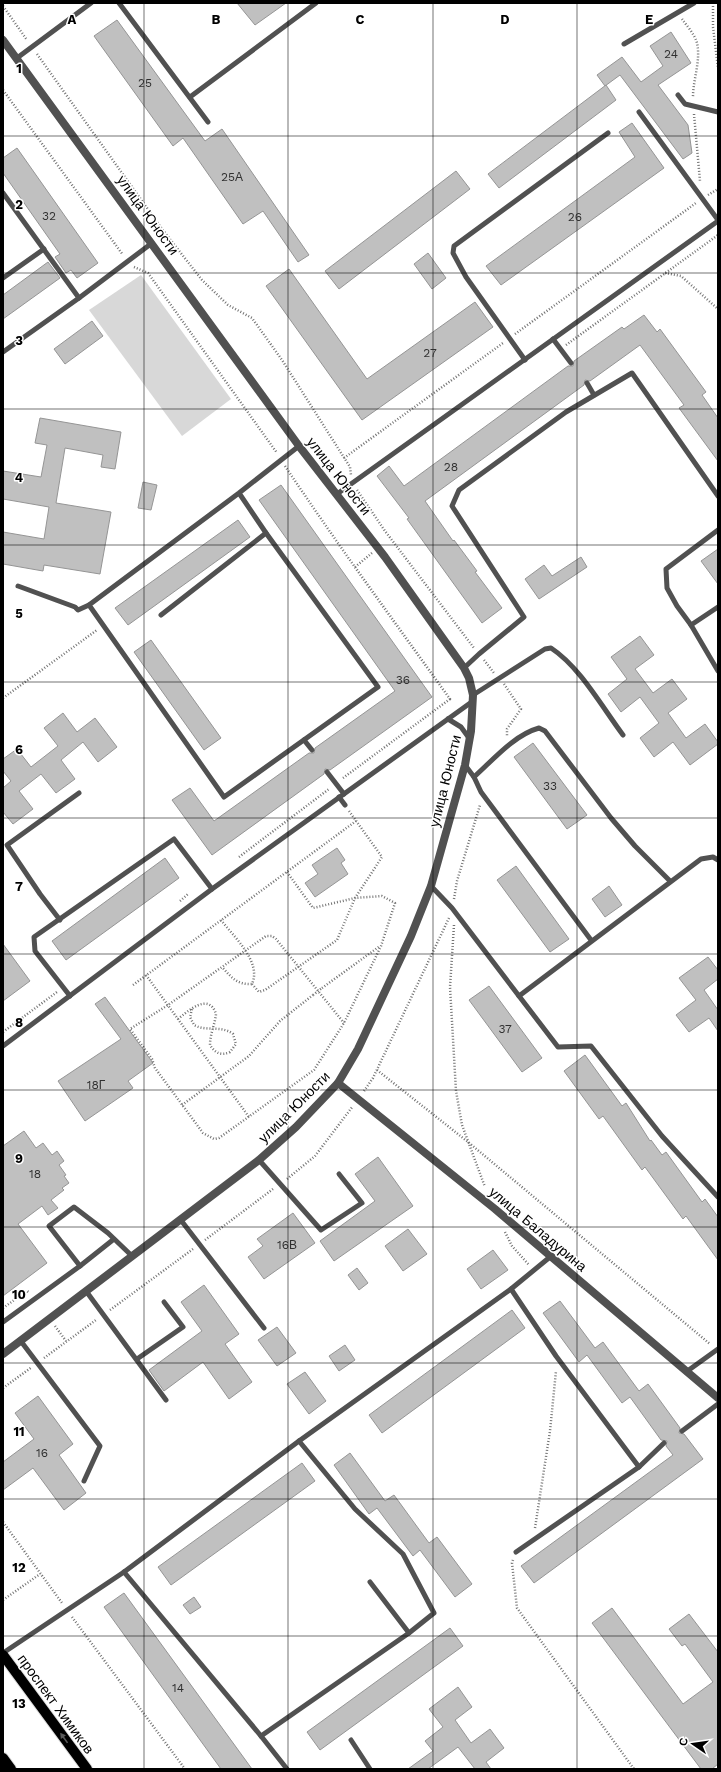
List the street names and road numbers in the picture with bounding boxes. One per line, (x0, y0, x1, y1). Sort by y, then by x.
street label: улица Юности (114, 172, 182, 258)
street label: улица Юности (304, 434, 374, 518)
street label: улица Юности (426, 733, 464, 829)
street label: улица Юности (255, 1068, 333, 1146)
street label: улица Баладурина (486, 1184, 590, 1275)
street label: проспект Химиков (15, 1651, 97, 1757)

